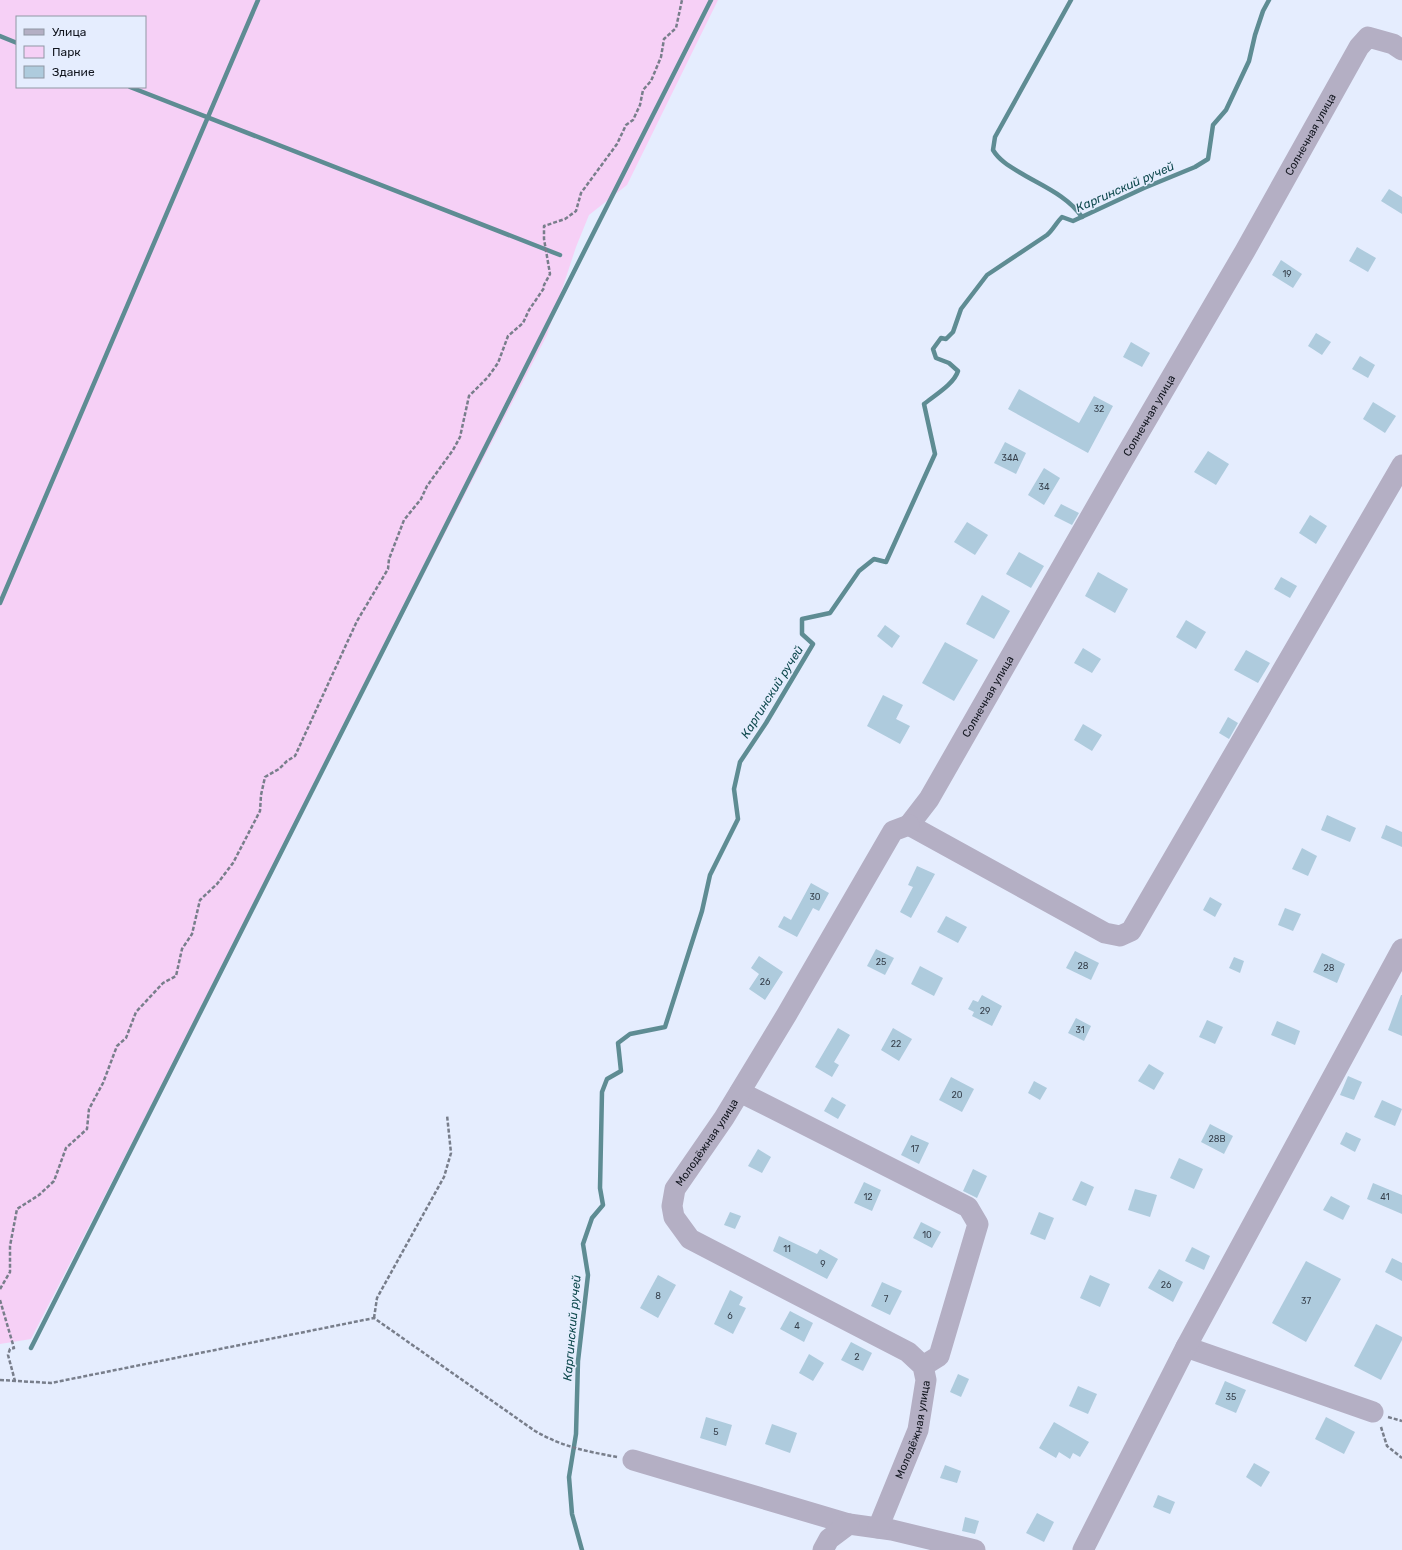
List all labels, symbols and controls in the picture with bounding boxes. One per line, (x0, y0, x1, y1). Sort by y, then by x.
legend (16, 16, 146, 88)
text: Улица (52, 25, 86, 39)
text: Парк (52, 45, 81, 59)
text: Здание (52, 65, 95, 79)
street label: Солнечная улица (1282, 91, 1338, 178)
water label: Каргинский ручей (1074, 159, 1176, 215)
house number: 19 (1282, 269, 1292, 279)
street label: Солнечная улица (1120, 372, 1178, 458)
house number: 32 (1094, 404, 1104, 414)
house number: 34А (1001, 453, 1019, 463)
house number: 34 (1039, 482, 1050, 492)
water label: Каргинский ручей (738, 643, 806, 741)
street label: Солнечная улица (959, 653, 1016, 740)
house number: 30 (809, 892, 821, 902)
house number: 25 (876, 957, 886, 967)
house number: 28 (1077, 961, 1089, 971)
house number: 28 (1323, 963, 1335, 973)
house number: 26 (760, 977, 771, 987)
house number: 29 (980, 1006, 990, 1016)
house number: 31 (1075, 1025, 1085, 1035)
house number: 22 (891, 1039, 901, 1049)
house number: 20 (952, 1090, 963, 1100)
street label: Молодёжная улица (673, 1096, 741, 1188)
house number: 28В (1208, 1134, 1226, 1144)
house number: 17 (911, 1144, 920, 1154)
house number: 12 (863, 1192, 873, 1202)
house number: 41 (1380, 1192, 1390, 1202)
house number: 10 (922, 1230, 932, 1240)
house number: 11 (783, 1244, 791, 1254)
house number: 9 (820, 1259, 826, 1269)
water label: Каргинский ручей (560, 1274, 584, 1382)
house number: 26 (1161, 1280, 1172, 1290)
house number: 8 (655, 1291, 661, 1301)
house number: 7 (884, 1294, 889, 1304)
house number: 37 (1301, 1296, 1311, 1306)
house number: 6 (727, 1311, 733, 1321)
house number: 4 (794, 1321, 800, 1331)
house number: 2 (854, 1352, 860, 1362)
street label: Молодёжная улица (892, 1379, 932, 1481)
house number: 35 (1226, 1392, 1236, 1402)
house number: 5 (713, 1427, 719, 1437)

